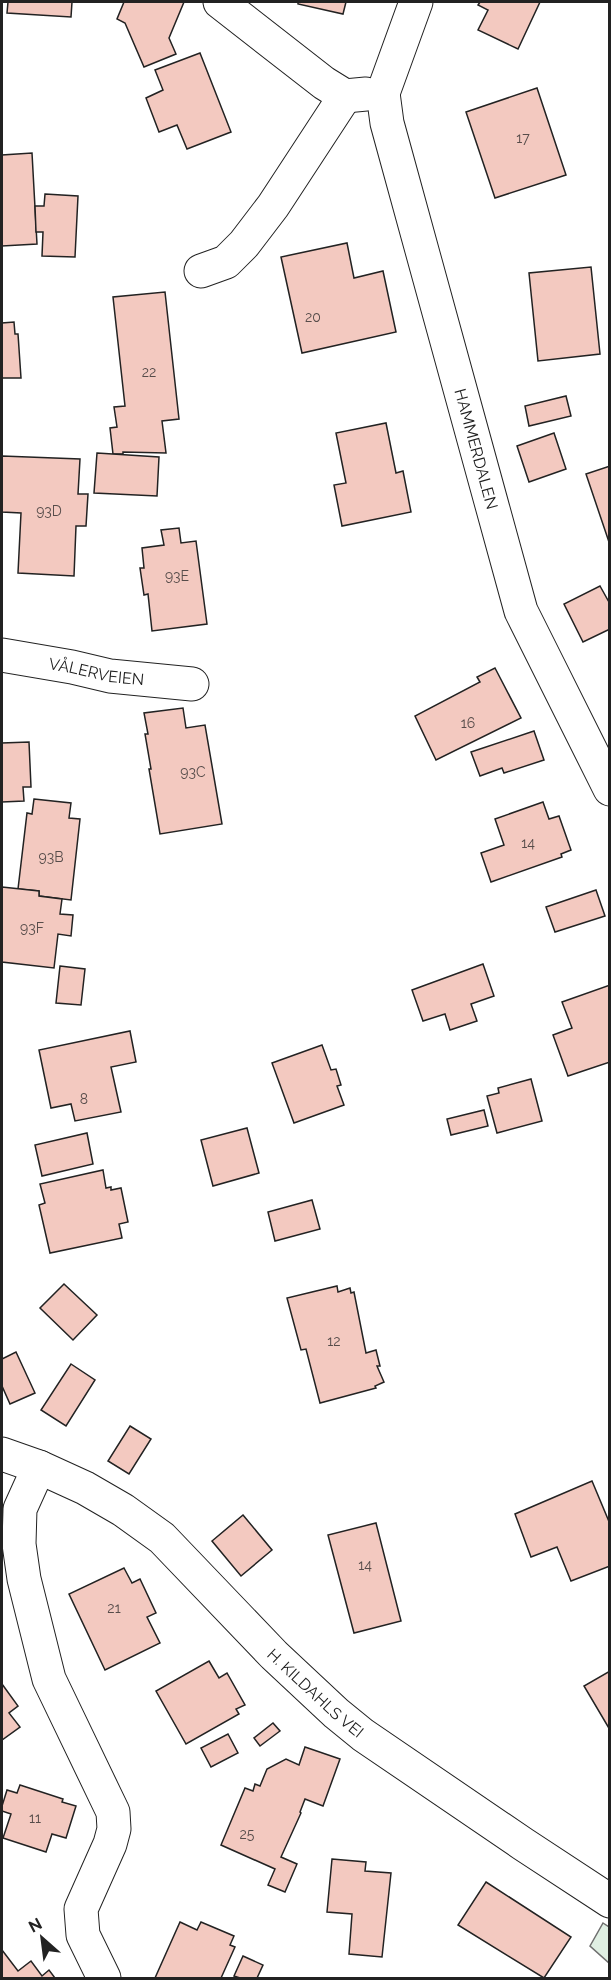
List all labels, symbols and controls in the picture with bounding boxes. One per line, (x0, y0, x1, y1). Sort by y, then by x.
house number: 17 (516, 130, 530, 146)
house number: 20 (305, 309, 321, 325)
house number: 22 (142, 364, 156, 380)
street label: HAMMERDALEN (451, 386, 502, 511)
house number: 93D (36, 503, 62, 519)
house number: 93E (165, 568, 189, 584)
street label: VÅLERVEIEN (47, 654, 145, 689)
house number: 16 (461, 715, 475, 731)
house number: 93C (180, 764, 206, 780)
house number: 14 (521, 835, 535, 851)
house number: 93B (38, 849, 64, 865)
house number: 93F (20, 920, 44, 936)
house number: 8 (80, 1091, 88, 1107)
house number: 12 (327, 1333, 341, 1349)
house number: 14 (358, 1557, 372, 1573)
house number: 21 (107, 1600, 121, 1616)
street label: H. KILDAHLS VEI (264, 1644, 368, 1741)
house number: 11 (29, 1810, 41, 1826)
house number: 25 (240, 1826, 255, 1842)
north arrow (12, 1908, 72, 1968)
text: N (25, 1914, 45, 1936)

